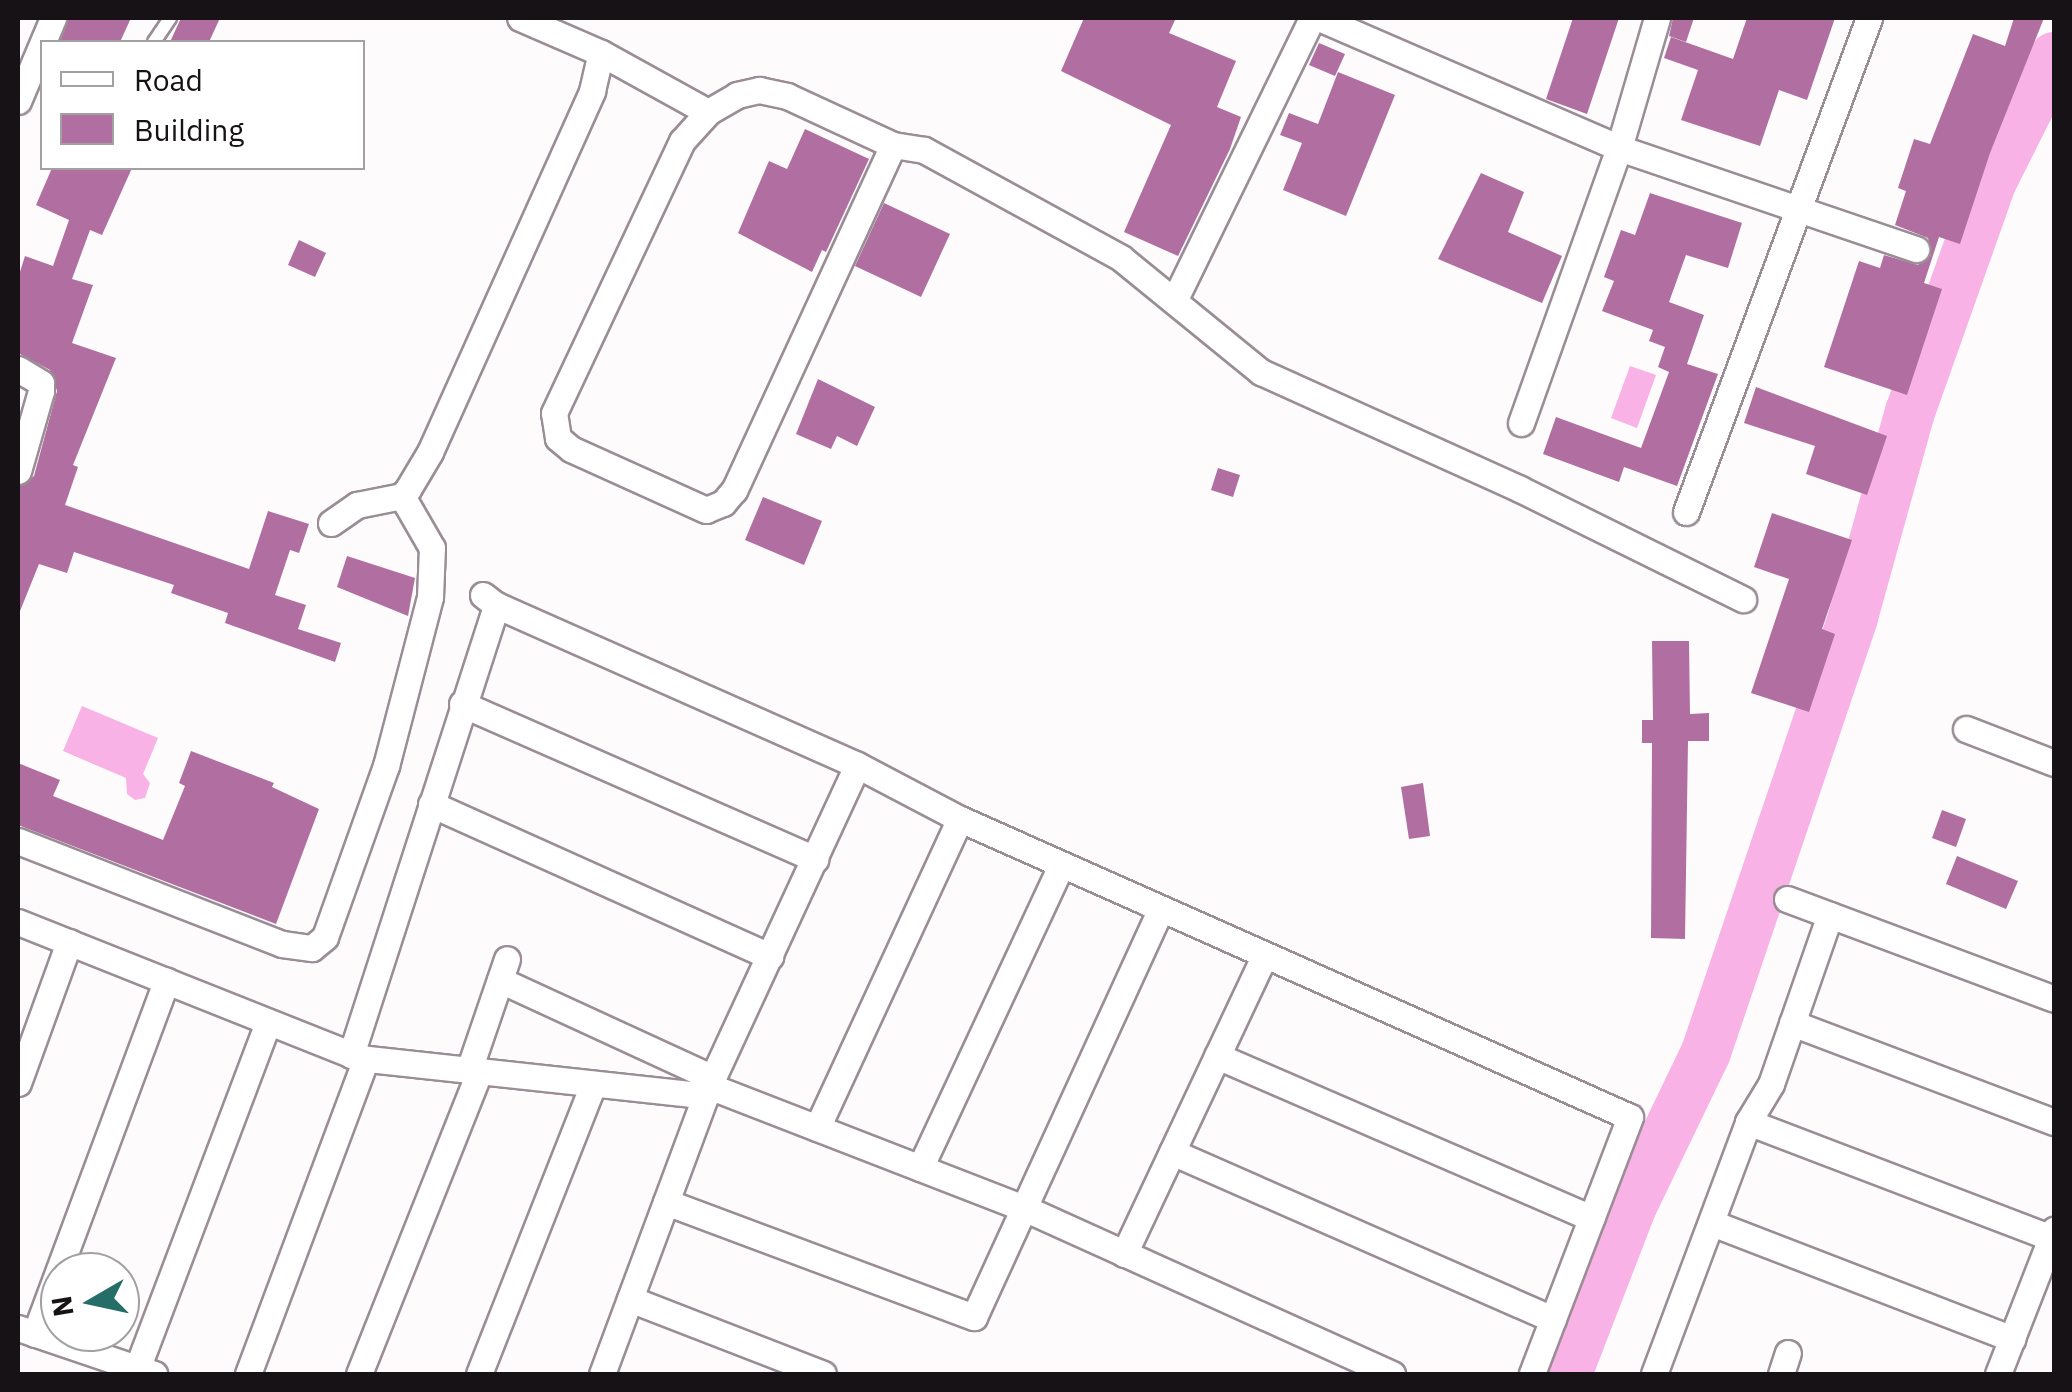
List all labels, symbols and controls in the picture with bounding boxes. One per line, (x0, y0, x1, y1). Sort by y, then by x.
legend (40, 40, 365, 170)
text: Road (134, 60, 203, 99)
text: Building (134, 110, 244, 149)
north arrow (40, 1252, 140, 1352)
text: N (42, 1294, 82, 1319)

